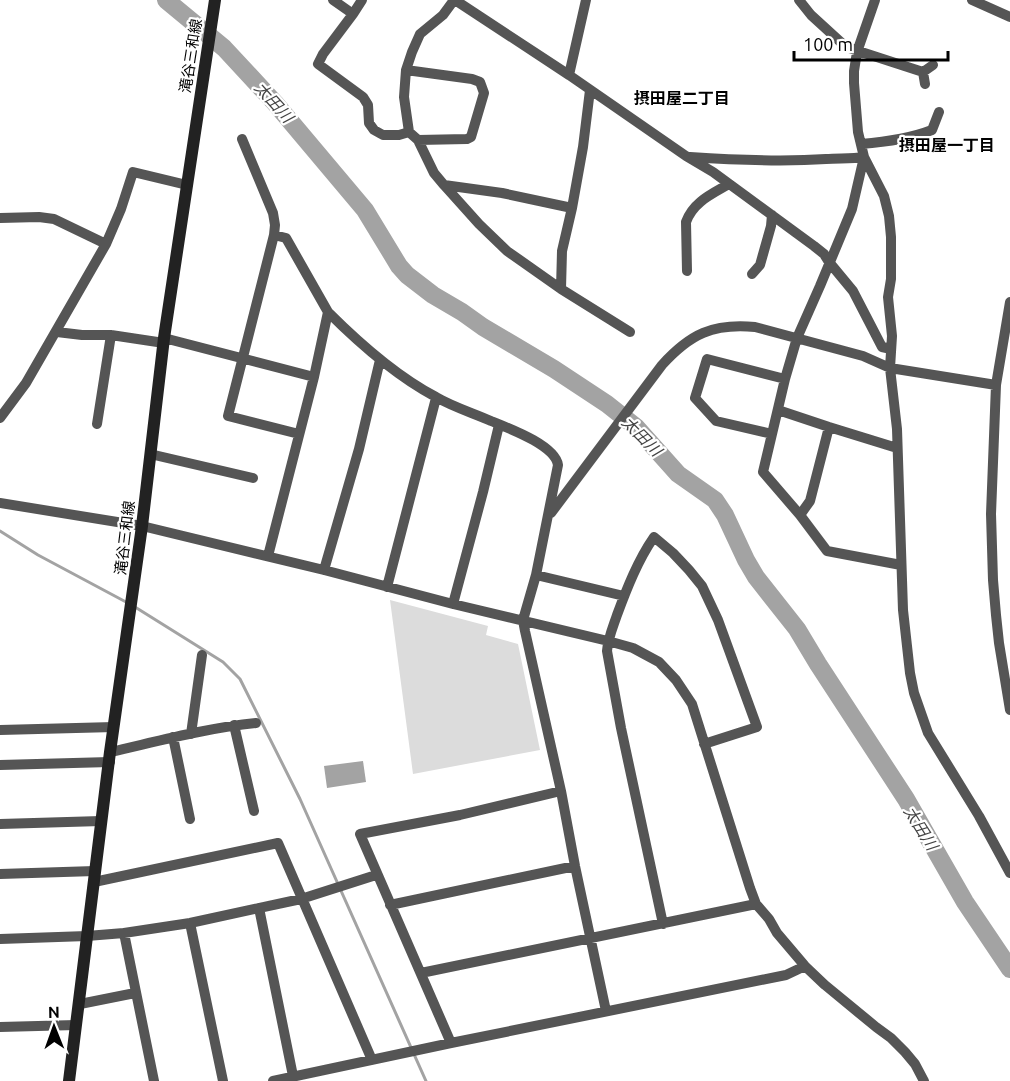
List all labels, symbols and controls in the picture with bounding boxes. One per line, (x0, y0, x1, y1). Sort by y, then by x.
street label: 滝谷三和線 (176, 18, 205, 94)
scale bar (794, 24, 948, 62)
text: 100 m (803, 34, 853, 54)
water label: 太田川 (251, 78, 298, 127)
district label: 摂田屋二丁目 (634, 89, 730, 107)
district label: 摂田屋一丁目 (899, 136, 995, 154)
water label: 太田川 (619, 413, 667, 461)
street label: 滝谷三和線 (111, 500, 138, 576)
water label: 太田川 (901, 803, 942, 855)
north arrow (24, 997, 84, 1057)
text: N (48, 1003, 60, 1021)

